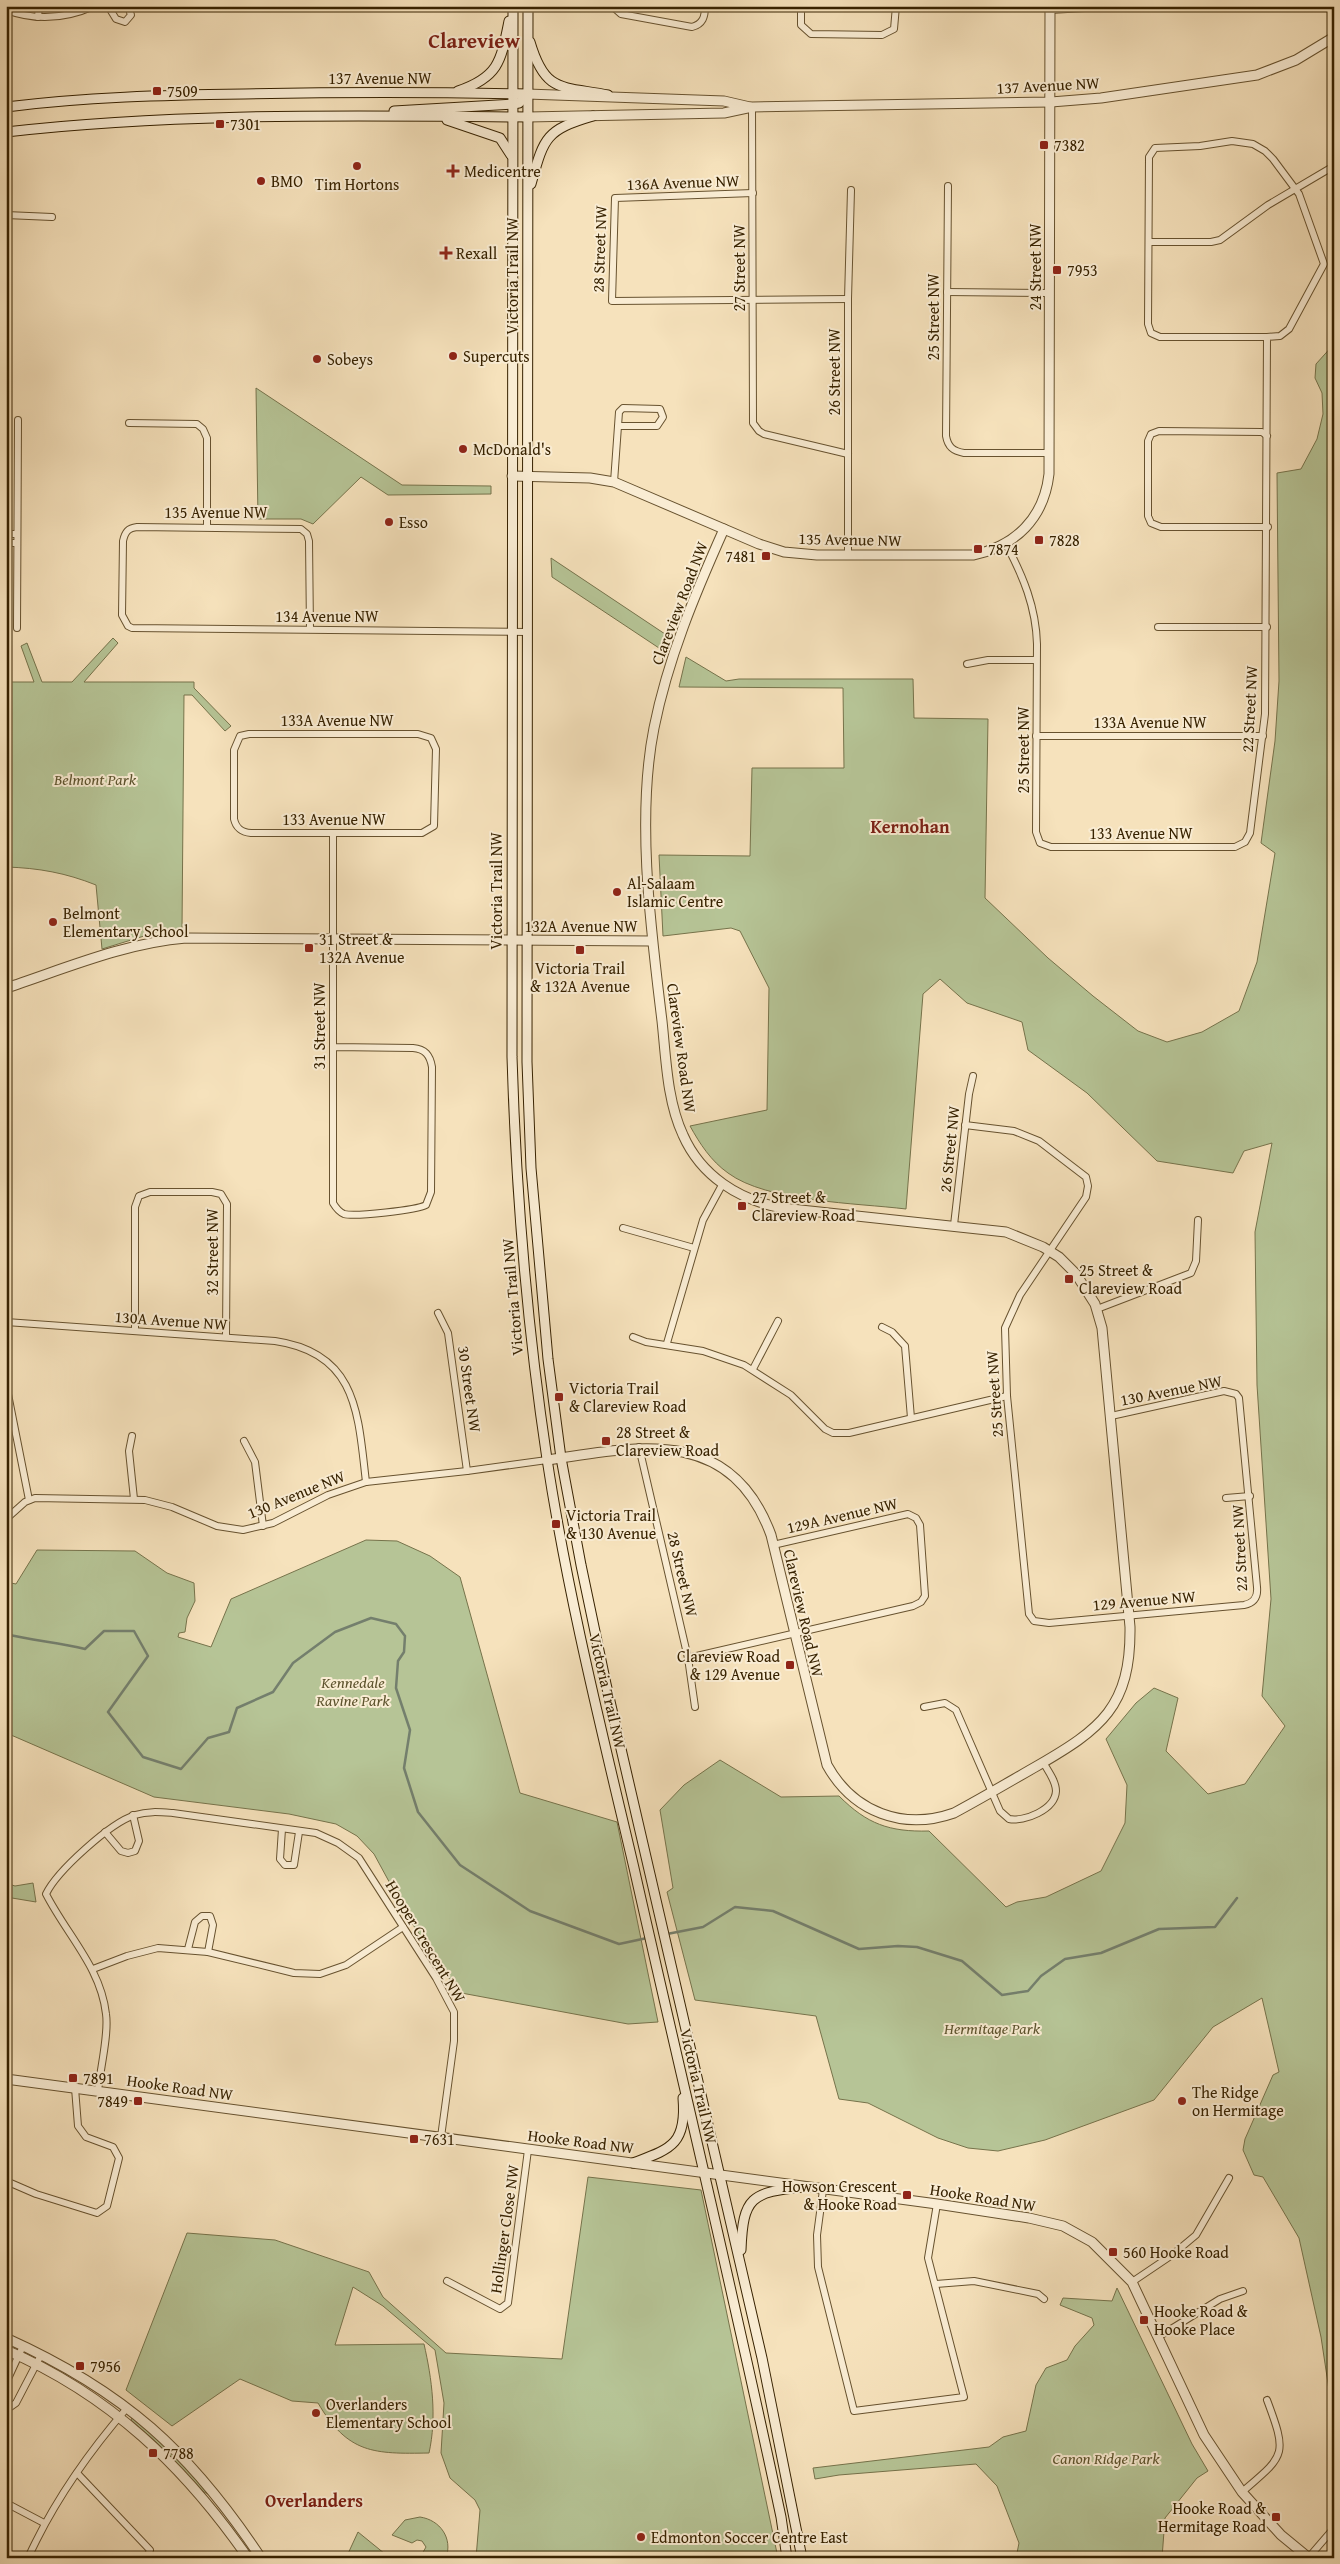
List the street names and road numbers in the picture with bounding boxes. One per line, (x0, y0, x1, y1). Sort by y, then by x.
street label: 137 Avenue NW (328, 66, 432, 90)
street label: 137 Avenue NW (996, 70, 1101, 100)
street label: 136A Avenue NW (626, 168, 740, 196)
street label: 28 Street NW (585, 205, 613, 293)
street label: Victoria Trail NW (500, 217, 524, 335)
street label: 24 Street NW (1023, 223, 1047, 311)
street label: 27 Street NW (727, 224, 751, 312)
street label: 25 Street NW (921, 273, 945, 361)
street label: 26 Street NW (822, 328, 846, 416)
street label: 135 Avenue NW (164, 500, 268, 524)
street label: 135 Avenue NW (798, 526, 902, 552)
street label: Clareview Road NW (644, 537, 714, 668)
street label: 134 Avenue NW (275, 604, 379, 628)
street label: 22 Street NW (1235, 665, 1263, 753)
street label: 25 Street NW (1011, 706, 1035, 794)
street label: 133A Avenue NW (280, 708, 394, 732)
street label: 133A Avenue NW (1093, 710, 1207, 734)
street label: 133 Avenue NW (282, 807, 386, 831)
street label: 133 Avenue NW (1089, 821, 1193, 845)
street label: Victoria Trail NW (484, 832, 508, 950)
street label: 132A Avenue NW (524, 914, 638, 938)
street label: 31 Street NW (307, 982, 331, 1070)
street label: Clareview Road NW (661, 982, 703, 1115)
street label: 26 Street NW (933, 1104, 966, 1194)
street label: 32 Street NW (200, 1208, 224, 1296)
street label: Victoria Trail NW (495, 1237, 529, 1357)
street label: 130A Avenue NW (114, 1304, 229, 1336)
street label: 30 Street NW (452, 1344, 488, 1434)
street label: 25 Street NW (979, 1349, 1009, 1438)
street label: 130 Avenue NW (1118, 1368, 1224, 1412)
street label: 130 Avenue NW (244, 1463, 349, 1524)
street label: 129A Avenue NW (784, 1490, 900, 1539)
street label: 22 Street NW (1225, 1504, 1253, 1592)
street label: 28 Street NW (662, 1529, 705, 1619)
street label: Clareview Road NW (778, 1547, 830, 1680)
street label: 129 Avenue NW (1091, 1584, 1197, 1616)
street label: Victoria Trail NW (583, 1631, 633, 1751)
street label: Hooper Crescent NW (380, 1875, 472, 2007)
street label: Victoria Trail NW (674, 2026, 724, 2146)
street label: Hooke Road NW (125, 2068, 235, 2106)
street label: Hooke Road NW (527, 2123, 636, 2159)
street label: Hollinger Close NW (483, 2163, 525, 2295)
street label: Hooke Road NW (928, 2177, 1038, 2217)

